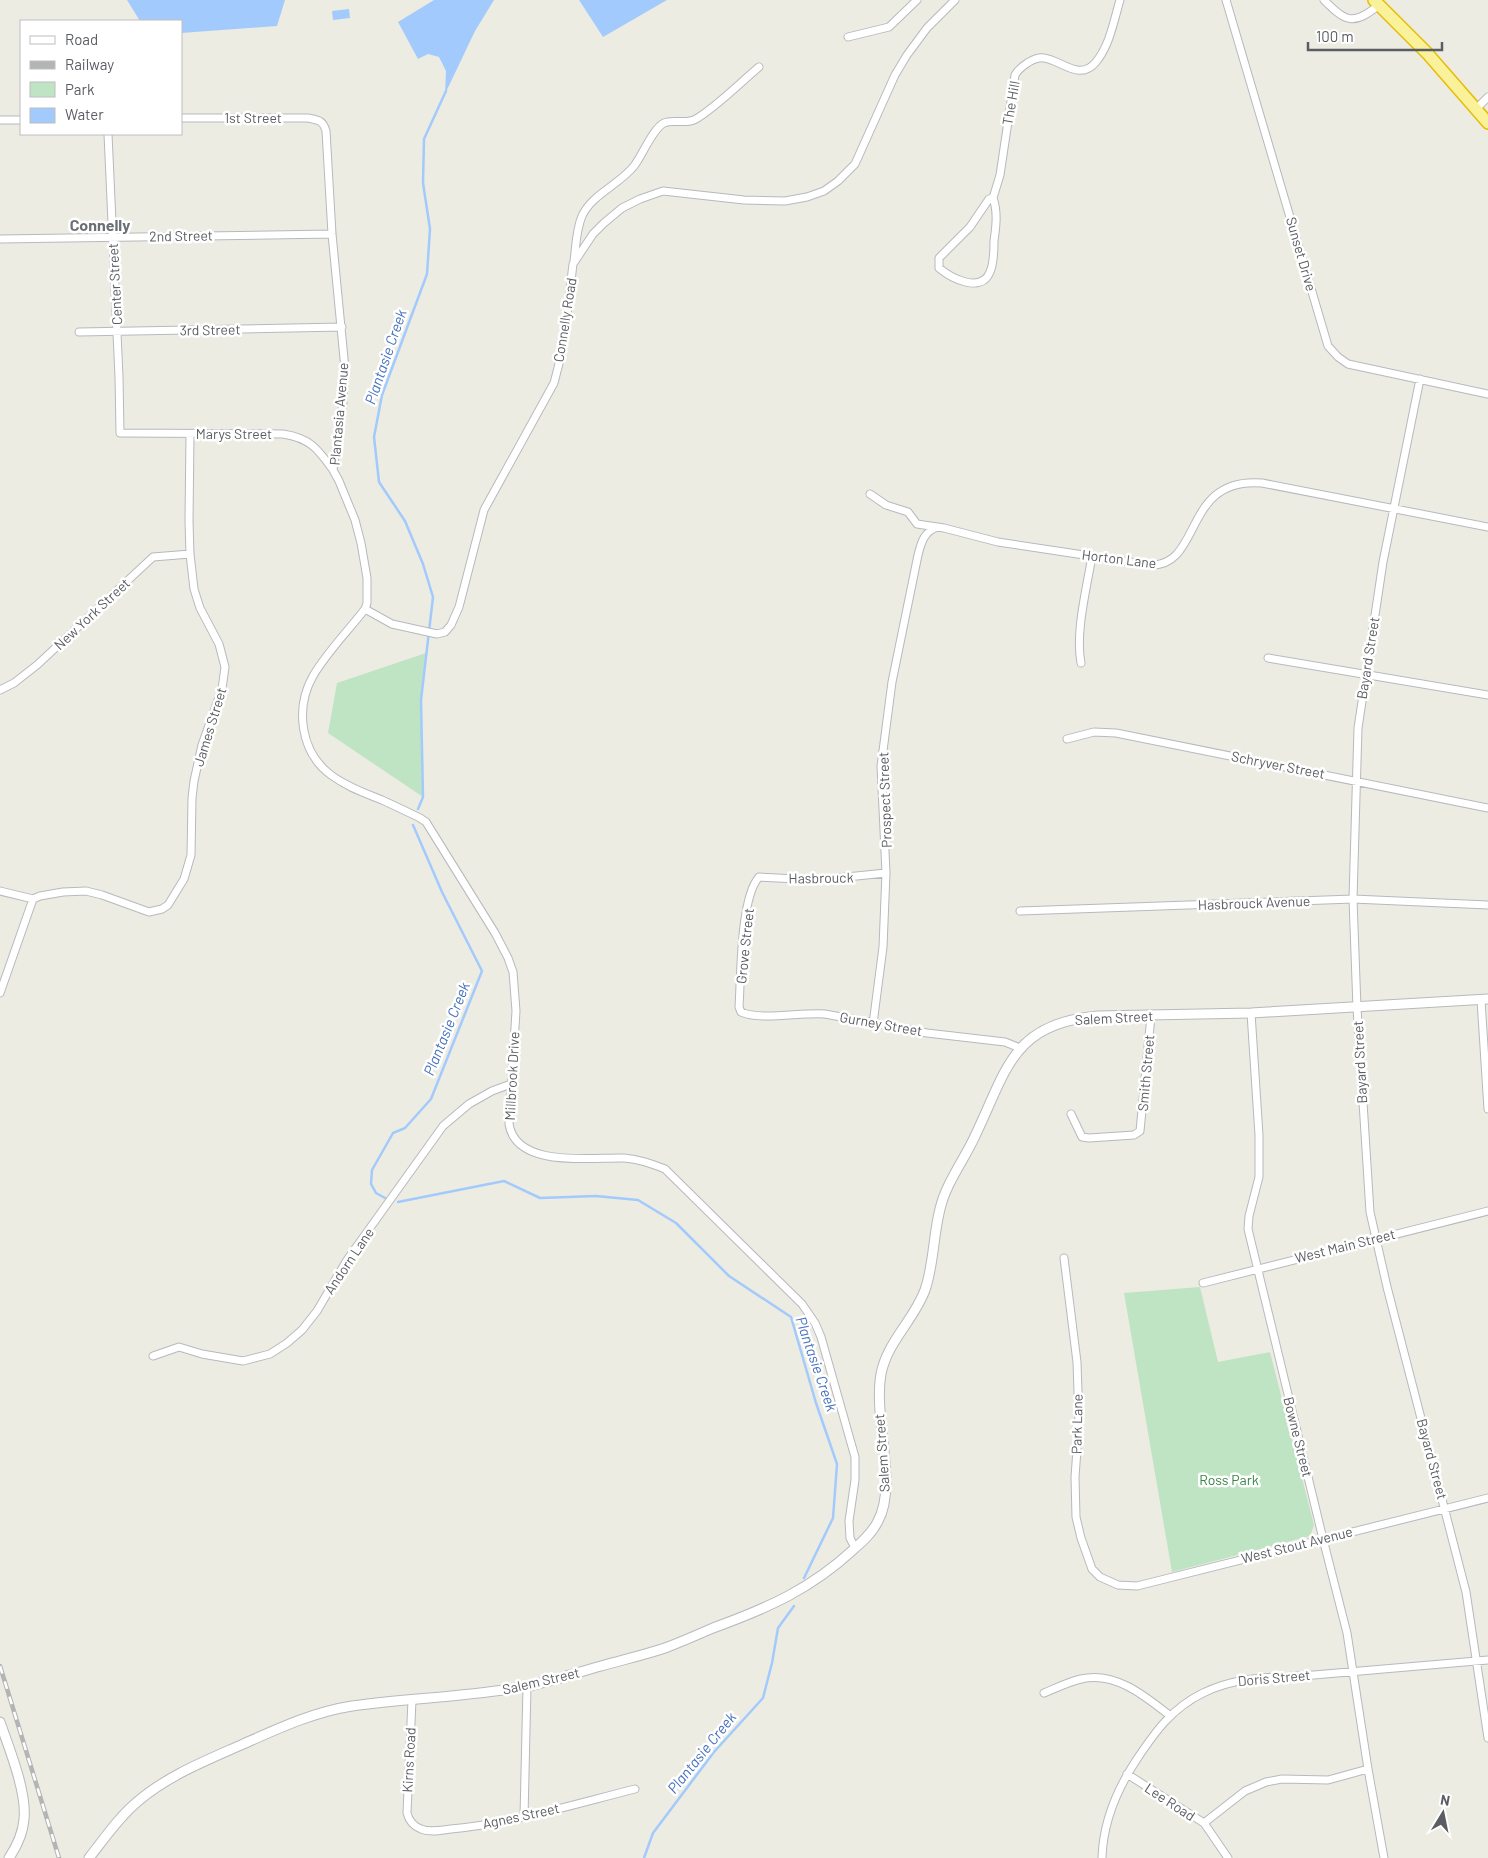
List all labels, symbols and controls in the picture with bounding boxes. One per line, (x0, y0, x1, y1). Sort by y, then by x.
legend (20, 20, 182, 135)
scale bar (1308, 20, 1442, 52)
text: 100 m (1316, 27, 1354, 45)
text: Road (65, 30, 98, 48)
text: Railway (65, 55, 114, 73)
street label: The Hill (998, 79, 1023, 126)
text: Park (65, 80, 95, 98)
text: Water (65, 105, 104, 123)
street label: 1st Street (224, 109, 282, 126)
district label: Connelly (70, 215, 130, 234)
street label: Sunset Drive (1283, 215, 1320, 293)
street label: 2nd Street (149, 226, 213, 245)
street label: Center Street (104, 243, 125, 325)
street label: Connelly Road (549, 277, 580, 363)
water label: Plantasie Creek (360, 306, 410, 406)
street label: 3rd Street (179, 320, 241, 339)
street label: Plantasia Avenue (326, 362, 351, 466)
street label: Marys Street (196, 425, 272, 442)
street label: Horton Lane (1081, 545, 1157, 572)
street label: New York Street (50, 574, 133, 653)
street label: Bayard Street (1353, 616, 1382, 700)
street label: James Street (189, 685, 230, 768)
street label: Schryver Street (1230, 747, 1326, 782)
street label: Prospect Street (874, 752, 895, 848)
street label: Hasbrouck (788, 868, 854, 887)
street label: Hasbrouck Avenue (1198, 892, 1310, 913)
street label: Grove Street (732, 907, 757, 985)
water label: Plantasie Creek (419, 979, 473, 1078)
street label: Salem Street (1074, 1007, 1154, 1028)
street label: Gurney Street (839, 1008, 924, 1039)
street label: Bayard Street (1349, 1020, 1370, 1104)
street label: Millbrook Drive (501, 1031, 522, 1121)
street label: Smith Street (1134, 1034, 1157, 1112)
street label: Andorn Lane (320, 1224, 377, 1297)
street label: West Main Street (1293, 1225, 1397, 1266)
water label: Plantasie Creek (792, 1314, 842, 1414)
street label: Park Lane (1067, 1394, 1086, 1454)
street label: Bowne Street (1280, 1395, 1317, 1479)
street label: Salem Street (870, 1413, 893, 1493)
street label: Bayard Street (1414, 1417, 1451, 1501)
park label: Ross Park (1199, 1471, 1259, 1488)
street label: West Stout Avenue (1239, 1522, 1354, 1567)
street label: Salem Street (501, 1663, 581, 1698)
street label: Doris Street (1237, 1666, 1311, 1689)
water label: Plantasie Creek (663, 1708, 740, 1797)
street label: Kirns Road (398, 1727, 419, 1793)
street label: Lee Road (1142, 1779, 1199, 1824)
north arrow (1418, 1788, 1468, 1838)
text: N (1439, 1791, 1451, 1809)
street label: Agnes Street (481, 1799, 561, 1832)

